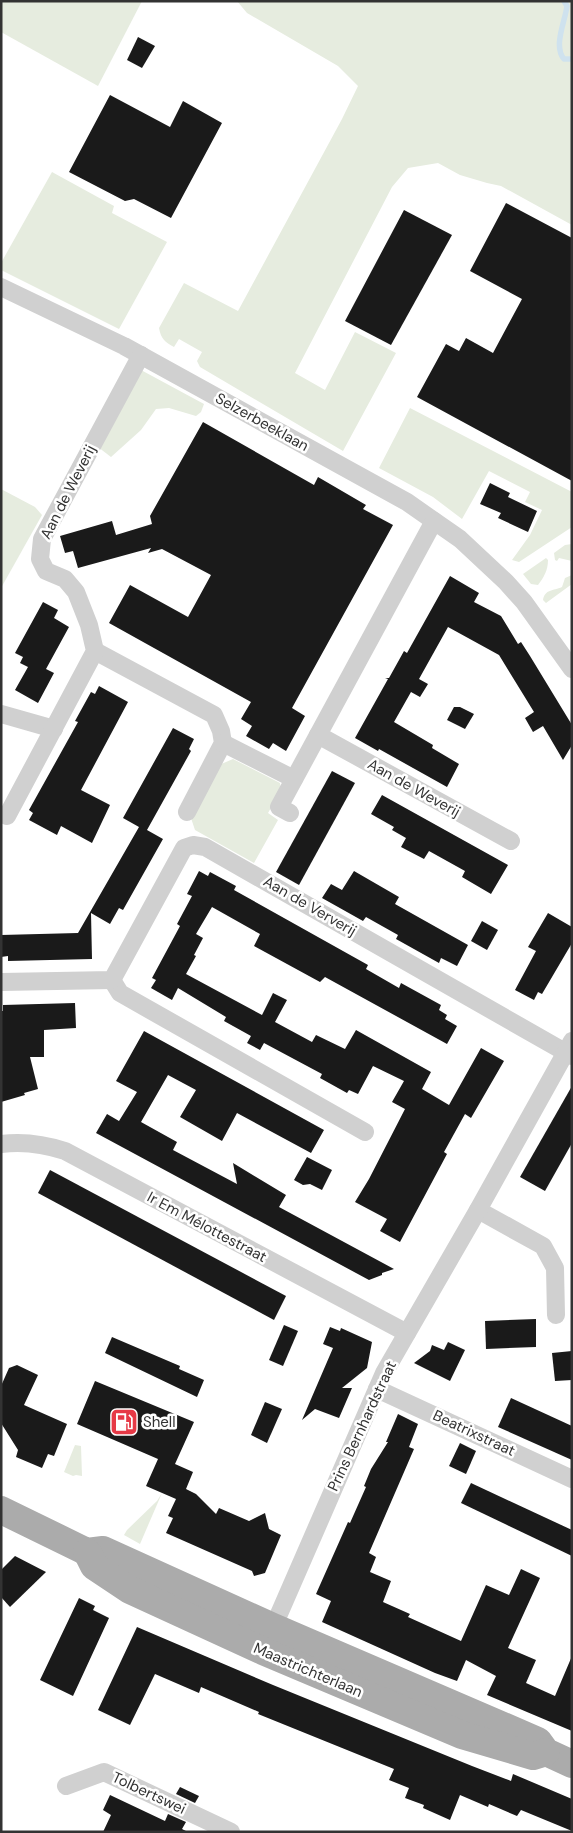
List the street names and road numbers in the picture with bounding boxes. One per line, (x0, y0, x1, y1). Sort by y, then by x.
street label: Selzerbeeklaan (212, 388, 312, 456)
street label: Aan de Weverij (36, 442, 100, 542)
street label: Aan de Weverij (364, 754, 464, 822)
street label: Aan de Ververij (260, 871, 360, 941)
street label: Ir Em Mélottestraat (144, 1187, 270, 1267)
street label: Prins Bernhardstraat (323, 1357, 401, 1494)
street label: Beatrixstraat (430, 1405, 518, 1461)
street label: Maastrichterlaan (251, 1638, 365, 1702)
street label: Tolbertswei (109, 1767, 189, 1819)

